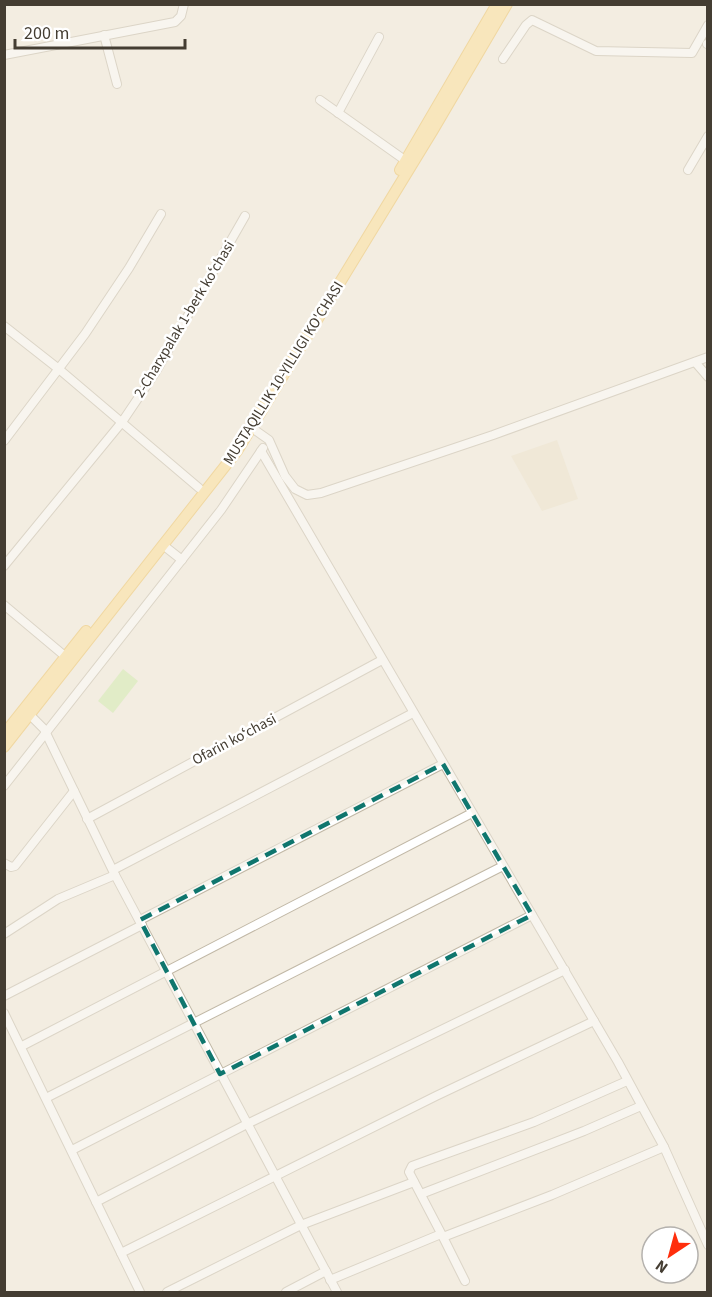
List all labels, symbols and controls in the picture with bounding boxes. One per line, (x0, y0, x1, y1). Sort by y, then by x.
scale bar (15, 12, 184, 50)
text: 200 m (24, 21, 69, 46)
street label: 2-Charxpalak 1-berk koʻchasi (129, 237, 240, 402)
street label: MUSTAQILLIK 10-YILLIGI KO'CHASI (218, 278, 349, 469)
street label: Ofarin koʻchasi (188, 708, 280, 770)
north arrow (640, 1225, 700, 1285)
text: N (651, 1254, 673, 1278)

